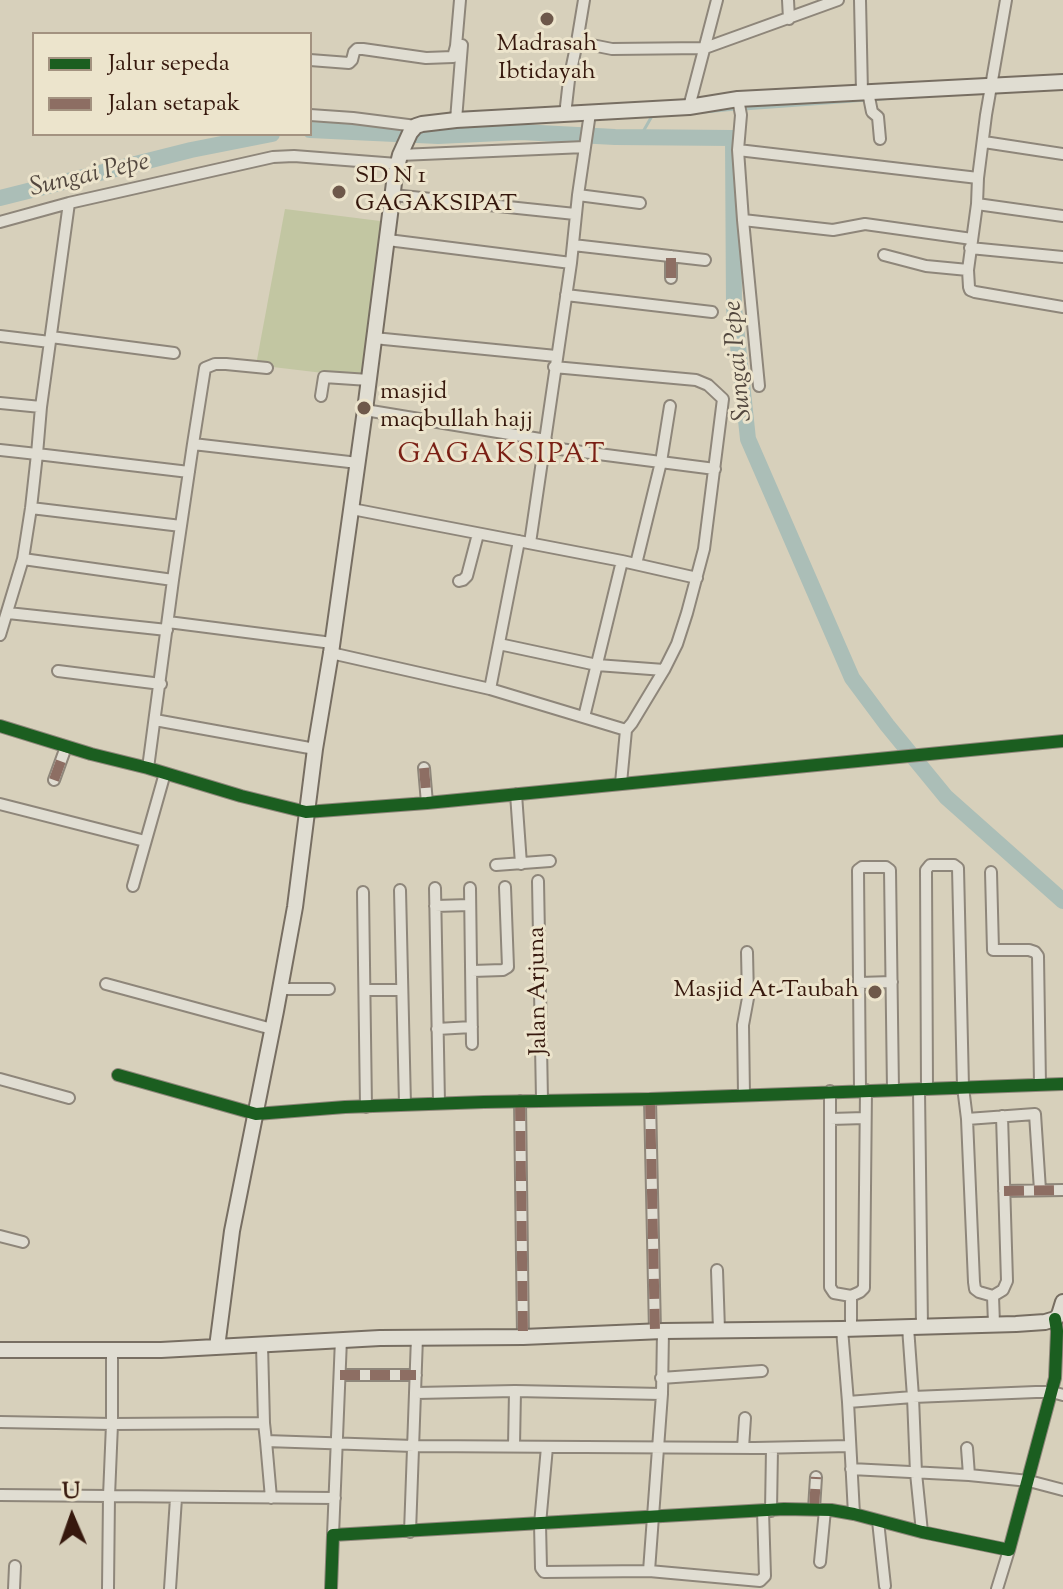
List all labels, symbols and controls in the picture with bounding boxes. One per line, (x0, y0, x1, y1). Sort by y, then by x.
marker: Madrasah Ibtidayah (538, 10, 556, 28)
legend (32, 32, 312, 136)
place label: Madrasah Ibtidayah (497, 32, 597, 88)
text: Jalur sepeda (108, 47, 230, 81)
text: Jalan setapak (108, 87, 240, 121)
water label: Sungai Pepe (27, 148, 153, 206)
place label: SD N 1 GAGAKSIPAT (355, 164, 517, 220)
marker: SD N 1 GAGAKSIPAT (330, 183, 348, 201)
water label: Sungai Pepe (719, 299, 761, 423)
place label: masjid maqbullah hajj (380, 380, 533, 436)
marker: masjid maqbullah hajj (355, 399, 373, 417)
district label: GAGAKSIPAT (398, 440, 606, 474)
street label: Jalan Arjuna (524, 926, 556, 1056)
place label: Masjid At-Taubah (673, 978, 859, 1006)
marker: Masjid At-Taubah (866, 983, 884, 1001)
north arrow (32, 1477, 112, 1557)
text: U (62, 1477, 81, 1509)

